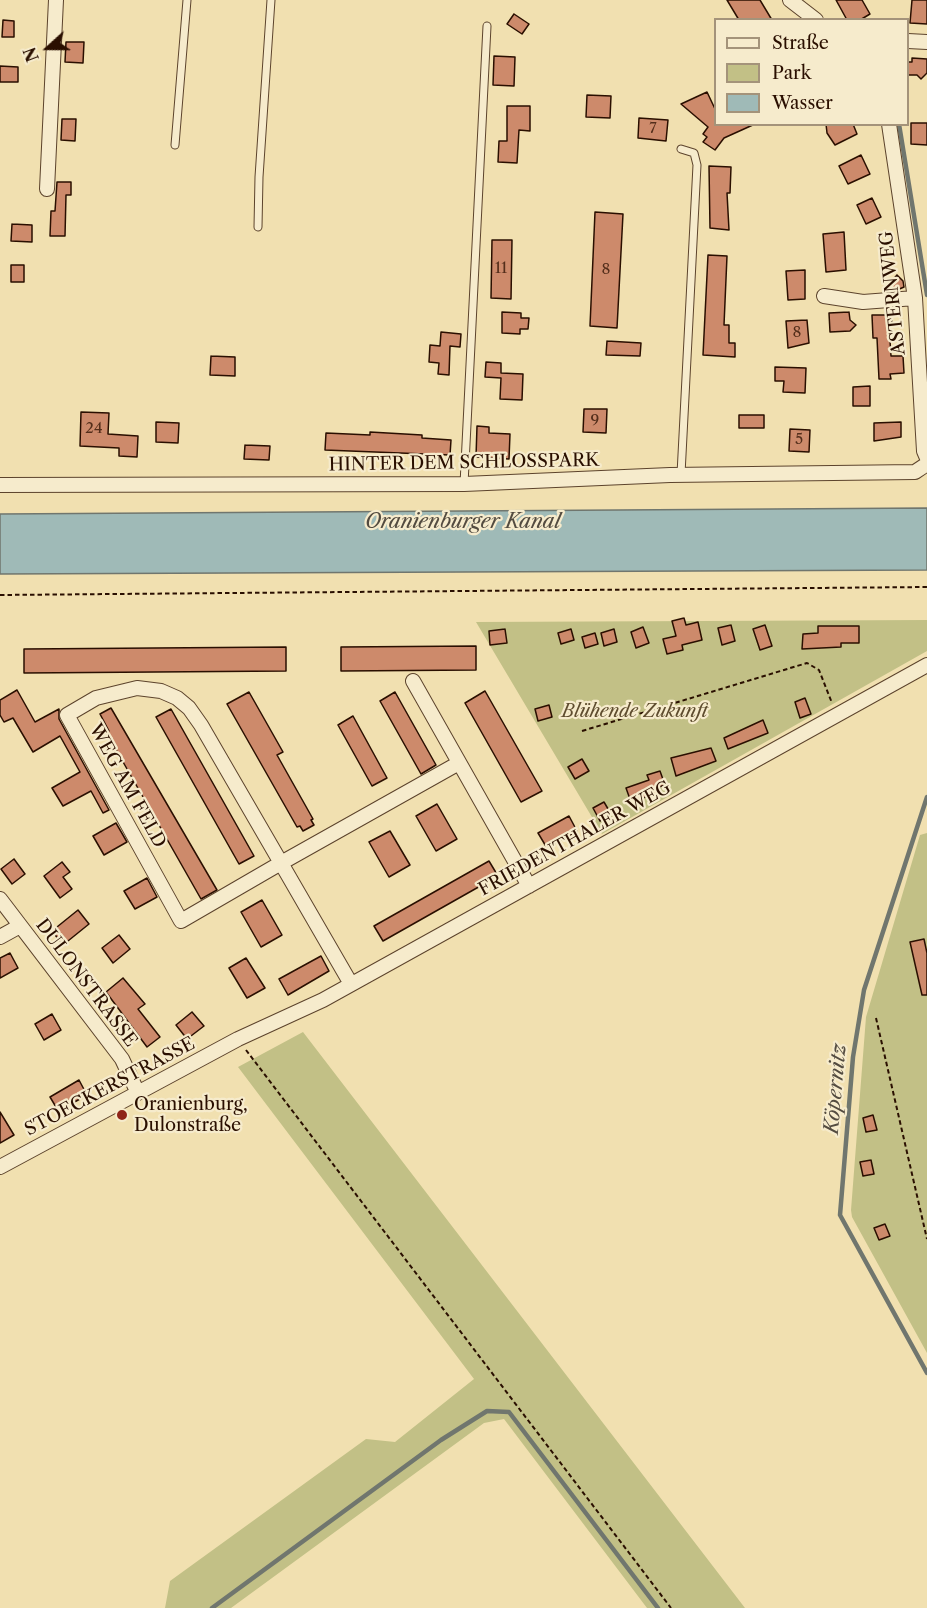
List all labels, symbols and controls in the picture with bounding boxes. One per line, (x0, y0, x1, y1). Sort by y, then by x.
north arrow (18, 18, 78, 78)
legend (714, 18, 909, 126)
text: Straße (772, 32, 829, 54)
text: N (19, 44, 43, 65)
text: Park (772, 62, 811, 84)
text: Wasser (772, 92, 833, 114)
house number: 7 (649, 120, 657, 138)
street label: ASTERNWEG (876, 230, 910, 356)
house number: 11 (495, 260, 507, 278)
house number: 8 (602, 261, 610, 279)
house number: 8 (793, 324, 801, 342)
house number: 9 (591, 412, 599, 430)
house number: 24 (85, 420, 103, 438)
house number: 5 (795, 431, 803, 449)
street label: HINTER DEM SCHLOSSPARK (329, 450, 599, 476)
water label: Oranienburger Kanal (365, 510, 561, 534)
park label: Blühende Zukunft (562, 701, 708, 723)
street label: WEG AM FELD (84, 720, 170, 852)
street label: FRIEDENTHALER WEG (475, 777, 675, 901)
street label: DULONSTRASSE (31, 915, 141, 1051)
street label: STOECKERSTRASSE (21, 1033, 199, 1141)
water label: Köpernitz (820, 1043, 852, 1135)
place label: Oranienburg, Dulonstraße (134, 1094, 248, 1136)
marker: Oranienburg, Dulonstraße (115, 1108, 129, 1122)

